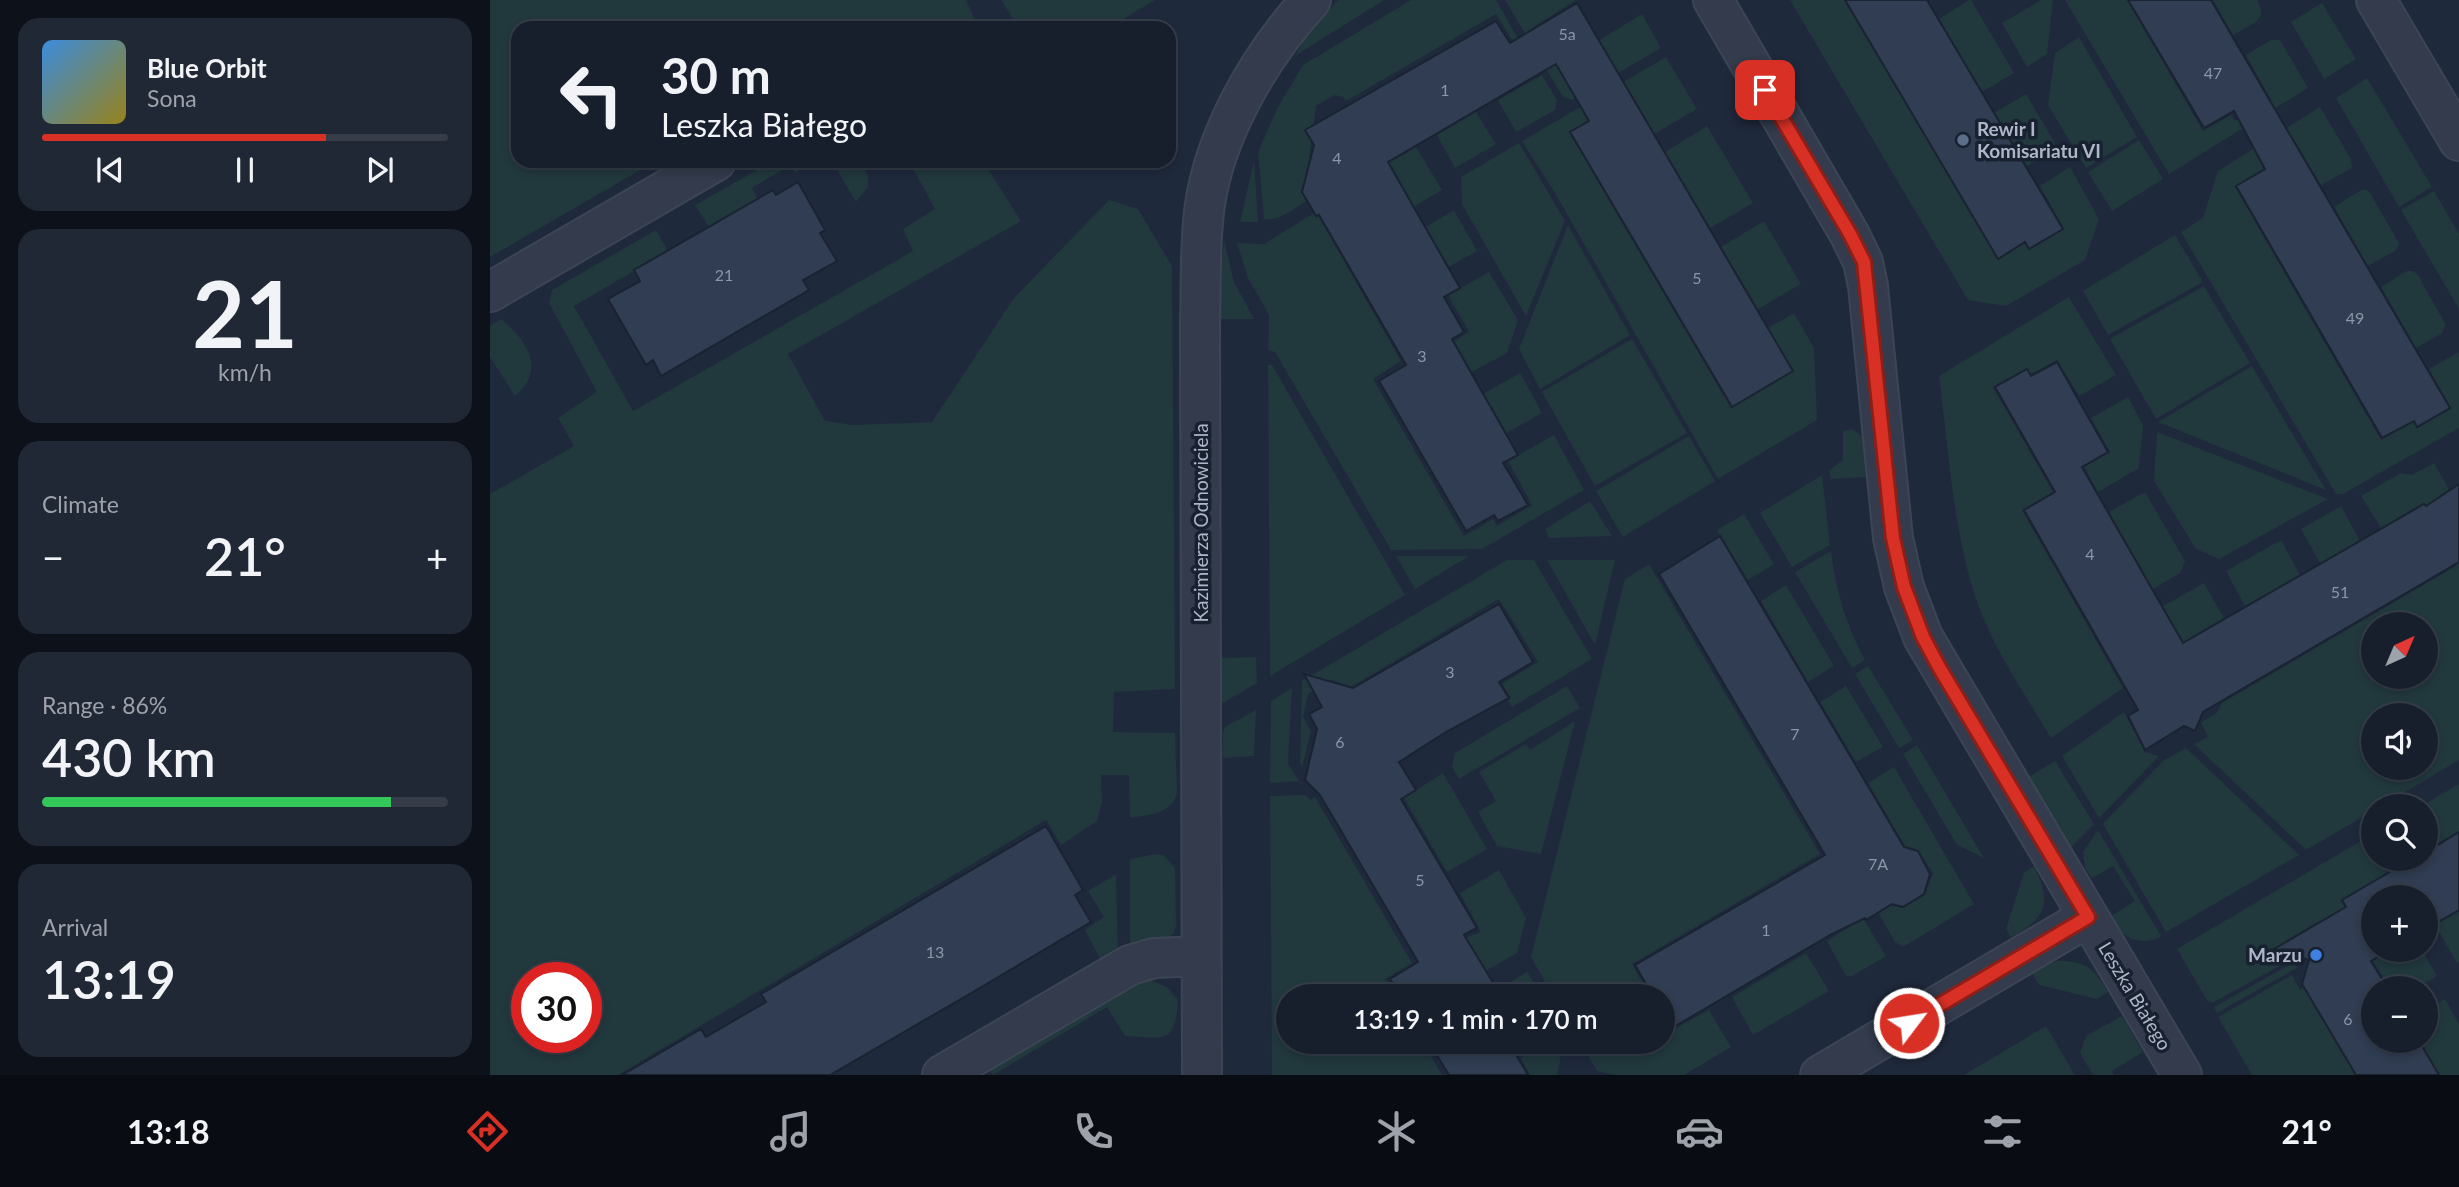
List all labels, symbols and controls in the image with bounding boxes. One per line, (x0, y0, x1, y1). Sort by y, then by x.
house number: 5a (1558, 24, 1576, 43)
text: 30 m (661, 46, 771, 104)
icon: left (546, 49, 637, 140)
text: Blue Orbit (147, 52, 267, 84)
pin (1735, 60, 1795, 120)
house number: 47 (2204, 63, 2222, 82)
icon: arrive (1746, 71, 1784, 109)
house number: 1 (1440, 80, 1450, 99)
text: Sona (147, 84, 197, 112)
text: Leszka Białego (661, 105, 867, 144)
place label: Rewir I Komisariatu VI (1977, 117, 2101, 162)
marker: Rewir I Komisariatu VI (1955, 132, 1971, 148)
house number: 4 (1332, 148, 1342, 167)
icon: previous (91, 151, 129, 189)
icon: pause (226, 151, 264, 189)
icon: next (361, 151, 399, 189)
text: 21 (192, 258, 298, 367)
house number: 21 (715, 265, 733, 284)
house number: 5 (1692, 268, 1702, 287)
house number: 49 (2346, 308, 2364, 327)
house number: 3 (1417, 346, 1427, 365)
text: km/h (218, 358, 272, 386)
street label: Kazimierza Odnowiciela (1189, 423, 1212, 623)
text: Climate (42, 490, 119, 518)
text: 21° (204, 525, 286, 587)
text: − (42, 534, 64, 580)
text: + (426, 534, 448, 580)
house number: 4 (2085, 544, 2095, 563)
house number: 51 (2331, 582, 2349, 601)
north arrow (2361, 612, 2438, 690)
map controls (2361, 612, 2438, 1053)
house number: 3 (1445, 662, 1455, 681)
text: Range · 86% (42, 691, 167, 719)
button: sound (2361, 703, 2438, 780)
house number: 7 (1790, 724, 1800, 743)
text: 430 km (42, 726, 216, 788)
house number: 6 (1335, 732, 1345, 751)
button: search (2361, 794, 2438, 871)
house number: 7A (1868, 854, 1888, 873)
house number: 5 (1415, 870, 1425, 889)
button: + (2361, 885, 2438, 962)
text: Arrival (42, 913, 108, 941)
house number: 1 (1761, 920, 1771, 939)
street label: Leszka Białego (2094, 937, 2177, 1054)
house number: 13 (926, 942, 944, 961)
place label: Marzu (2248, 943, 2302, 966)
marker: Marzu (2308, 947, 2324, 963)
text: 13:19 (42, 948, 176, 1010)
speed limit sign: 30 (511, 962, 602, 1053)
button: − (2361, 976, 2438, 1053)
position arrow (1872, 986, 1946, 1060)
text: 13:19 · 1 min · 170 m (1353, 1003, 1598, 1035)
house number: 6 (2343, 1009, 2353, 1028)
icon: directions (463, 1107, 512, 1156)
icon: music (766, 1107, 815, 1156)
icon: phone (1069, 1107, 1118, 1156)
icon: climate (1372, 1107, 1421, 1156)
icon: car (1675, 1107, 1724, 1156)
icon: filters (1978, 1107, 2027, 1156)
text: 13:18 (127, 1112, 209, 1151)
text: 21° (2281, 1112, 2332, 1151)

